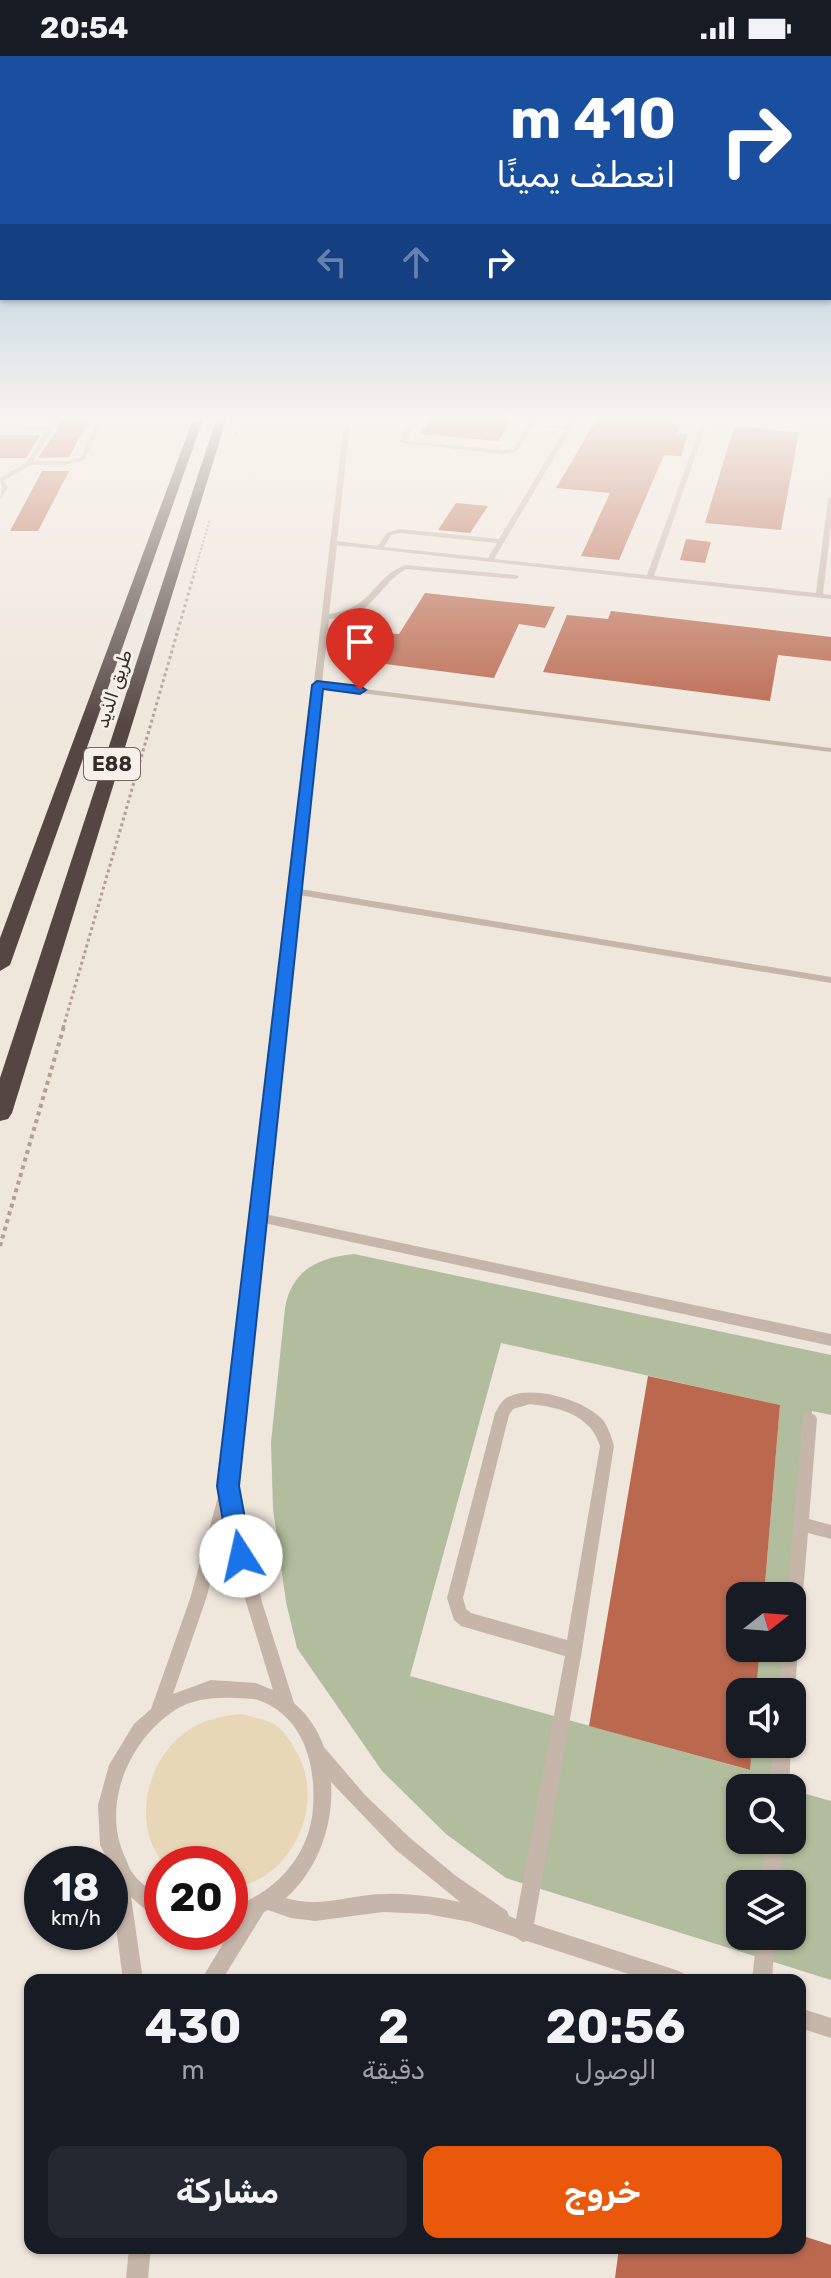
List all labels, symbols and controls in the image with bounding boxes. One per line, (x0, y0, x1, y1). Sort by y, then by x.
text: 20:54 (40, 10, 129, 46)
text: 410 m (510, 86, 676, 152)
icon: right (704, 88, 808, 192)
text: انعطف يمينًا (496, 153, 676, 196)
icon: left (310, 240, 354, 284)
icon: ahead (394, 240, 438, 284)
icon: right (478, 240, 522, 284)
pin (326, 608, 394, 690)
icon: arrive (338, 620, 382, 664)
street label: طريق الذيد (91, 647, 137, 731)
road number: E88 (84, 748, 140, 780)
position arrow (199, 1514, 283, 1598)
north arrow (726, 1582, 806, 1662)
map controls (726, 1582, 806, 1950)
button: sound (726, 1678, 806, 1758)
button: search (726, 1774, 806, 1854)
speed limit sign: 20 (144, 1846, 248, 1950)
text: 18 (53, 1864, 99, 1911)
button: layers (726, 1870, 806, 1950)
text: km/h (51, 1906, 101, 1930)
text: 430 (145, 1998, 242, 2055)
text: 2 (378, 1998, 409, 2055)
text: 20:56 (545, 1998, 686, 2055)
text: m (181, 2055, 205, 2086)
text: دقيقة (362, 2055, 425, 2086)
text: الوصول (574, 2055, 656, 2086)
button: مشاركة (48, 2146, 407, 2238)
button: خروج (423, 2146, 782, 2238)

